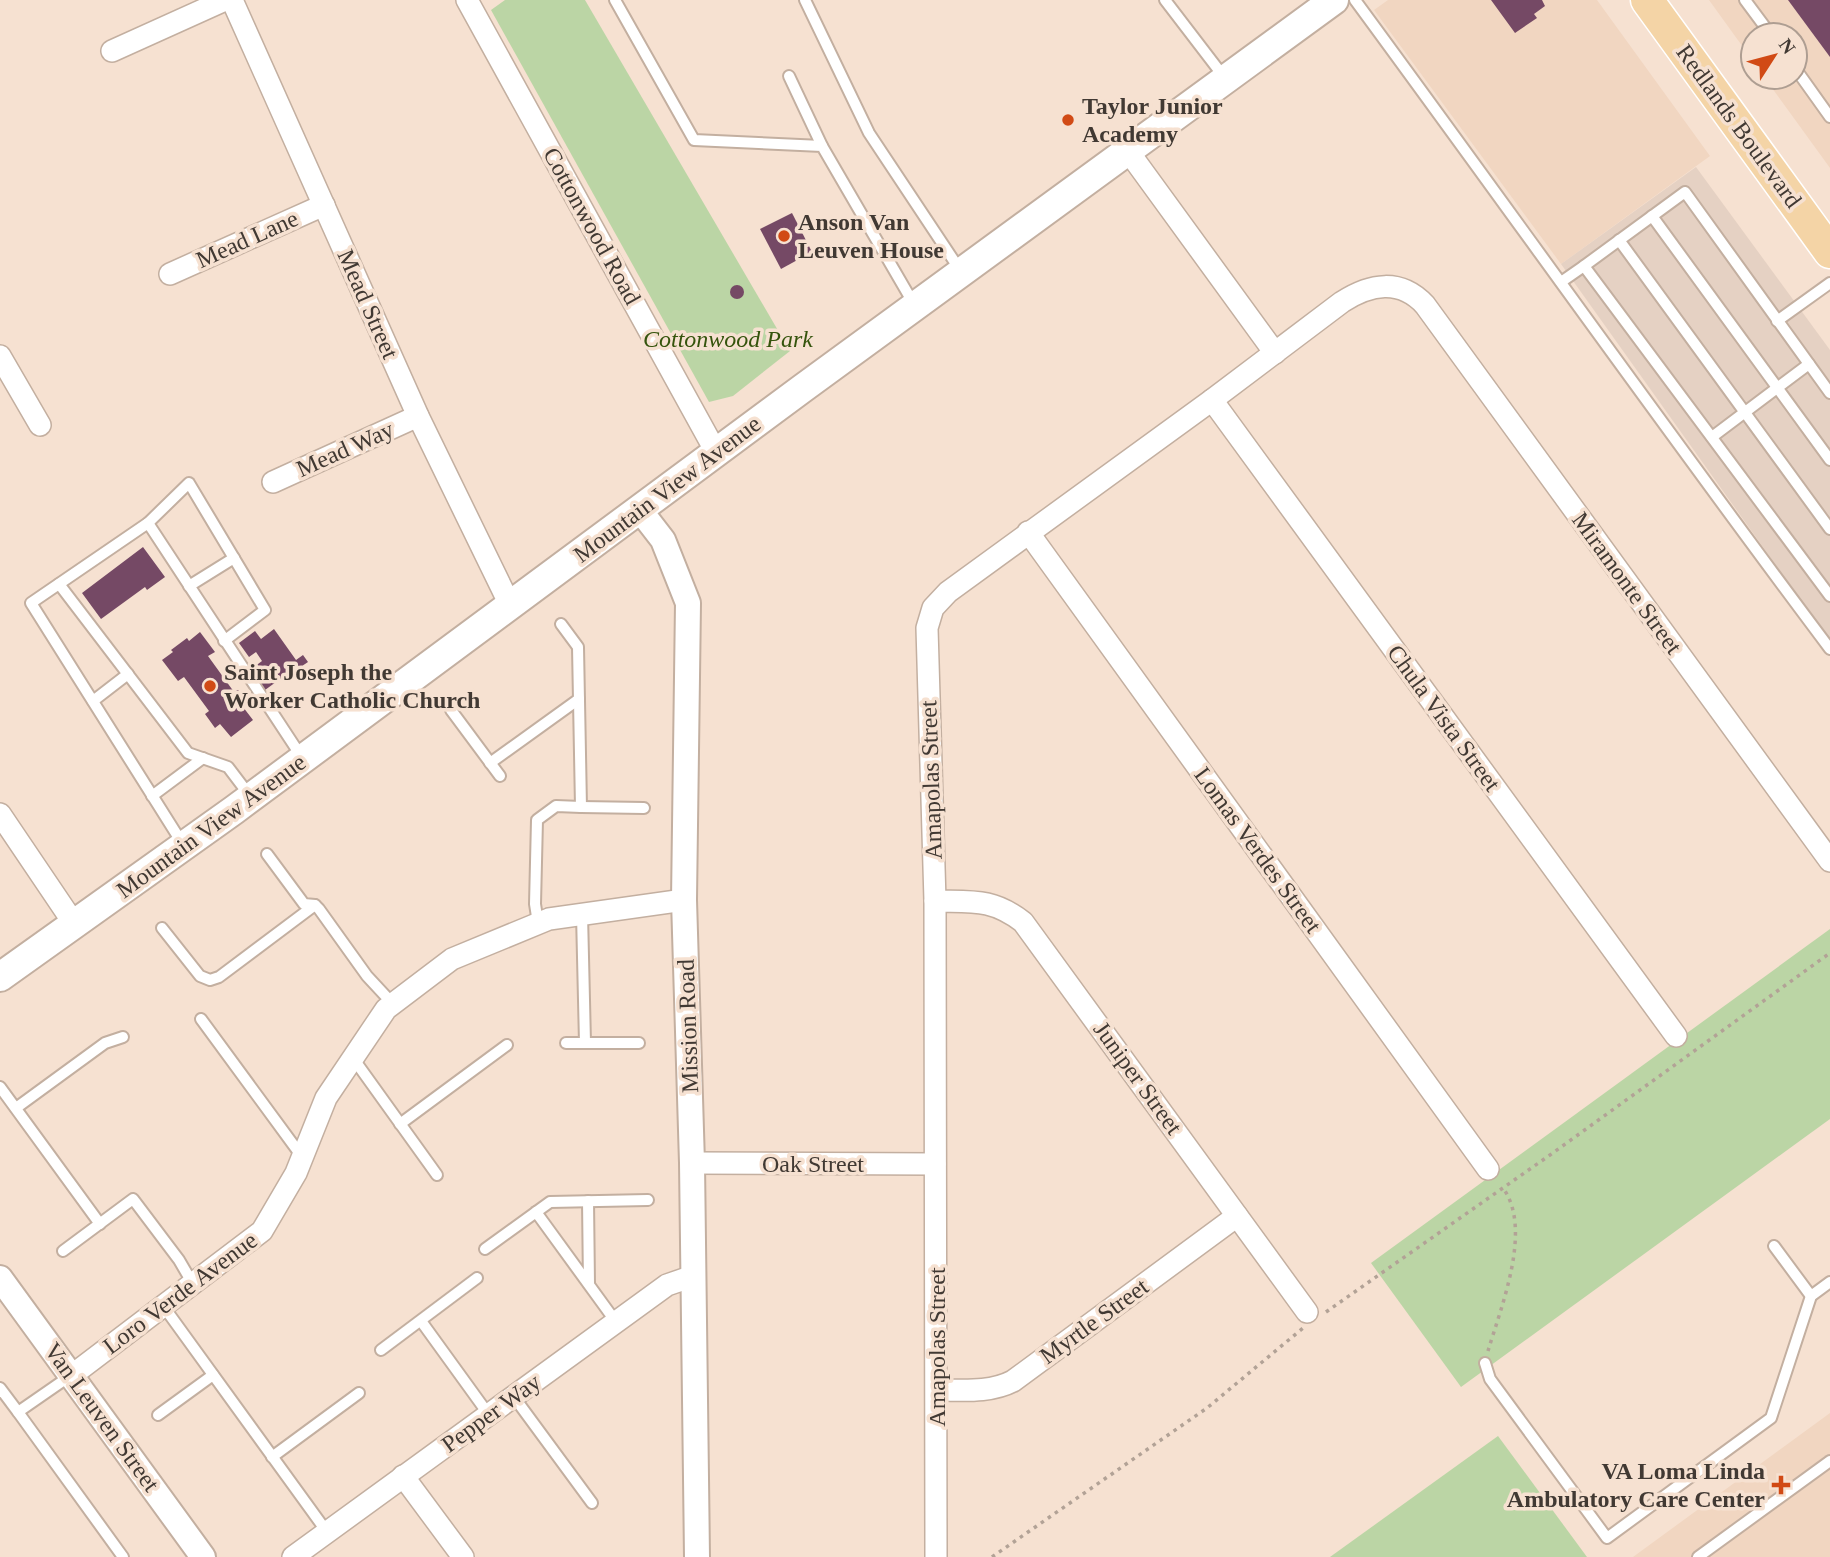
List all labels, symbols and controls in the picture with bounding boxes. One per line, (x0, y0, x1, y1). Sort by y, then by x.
north arrow (1739, 21, 1809, 91)
text: N (1775, 35, 1800, 58)
street label: Redlands Boulevard (1671, 39, 1807, 213)
place label: Taylor Junior Academy (1082, 93, 1223, 147)
marker: Taylor Junior Academy (1060, 112, 1076, 128)
street label: Cottonwood Road (538, 143, 646, 309)
street label: Mead Lane (192, 205, 302, 273)
place label: Anson Van Leuven House (798, 209, 944, 263)
marker: Anson Van Leuven House (776, 228, 792, 244)
street label: Mead Street (332, 245, 404, 363)
park label: Cottonwood Park (643, 326, 813, 352)
street label: Mountain View Avenue (569, 410, 765, 568)
street label: Mead Way (292, 416, 398, 482)
street label: Miramonte Street (1567, 507, 1687, 659)
street label: Chula Vista Street (1382, 640, 1506, 796)
place label: Saint Joseph the Worker Catholic Church (224, 659, 480, 713)
marker: Saint Joseph the Worker Catholic Church (202, 678, 218, 694)
street label: Amapolas Street (915, 700, 947, 860)
street label: Mountain View Avenue (112, 749, 310, 903)
street label: Lomas Verdes Street (1189, 762, 1327, 938)
street label: Mission Road (673, 959, 703, 1093)
street label: Juniper Street (1089, 1017, 1188, 1140)
street label: Oak Street (762, 1151, 864, 1177)
street label: Loro Verde Avenue (98, 1227, 262, 1359)
street label: Amapolas Street (924, 1267, 950, 1427)
street label: Myrtle Street (1035, 1273, 1153, 1369)
street label: Van Leuven Street (39, 1338, 165, 1497)
street label: Pepper Way (437, 1369, 545, 1457)
place label: VA Loma Linda Ambulatory Care Center (1507, 1458, 1765, 1512)
marker: VA Loma Linda Ambulatory Care Center (1771, 1475, 1791, 1495)

